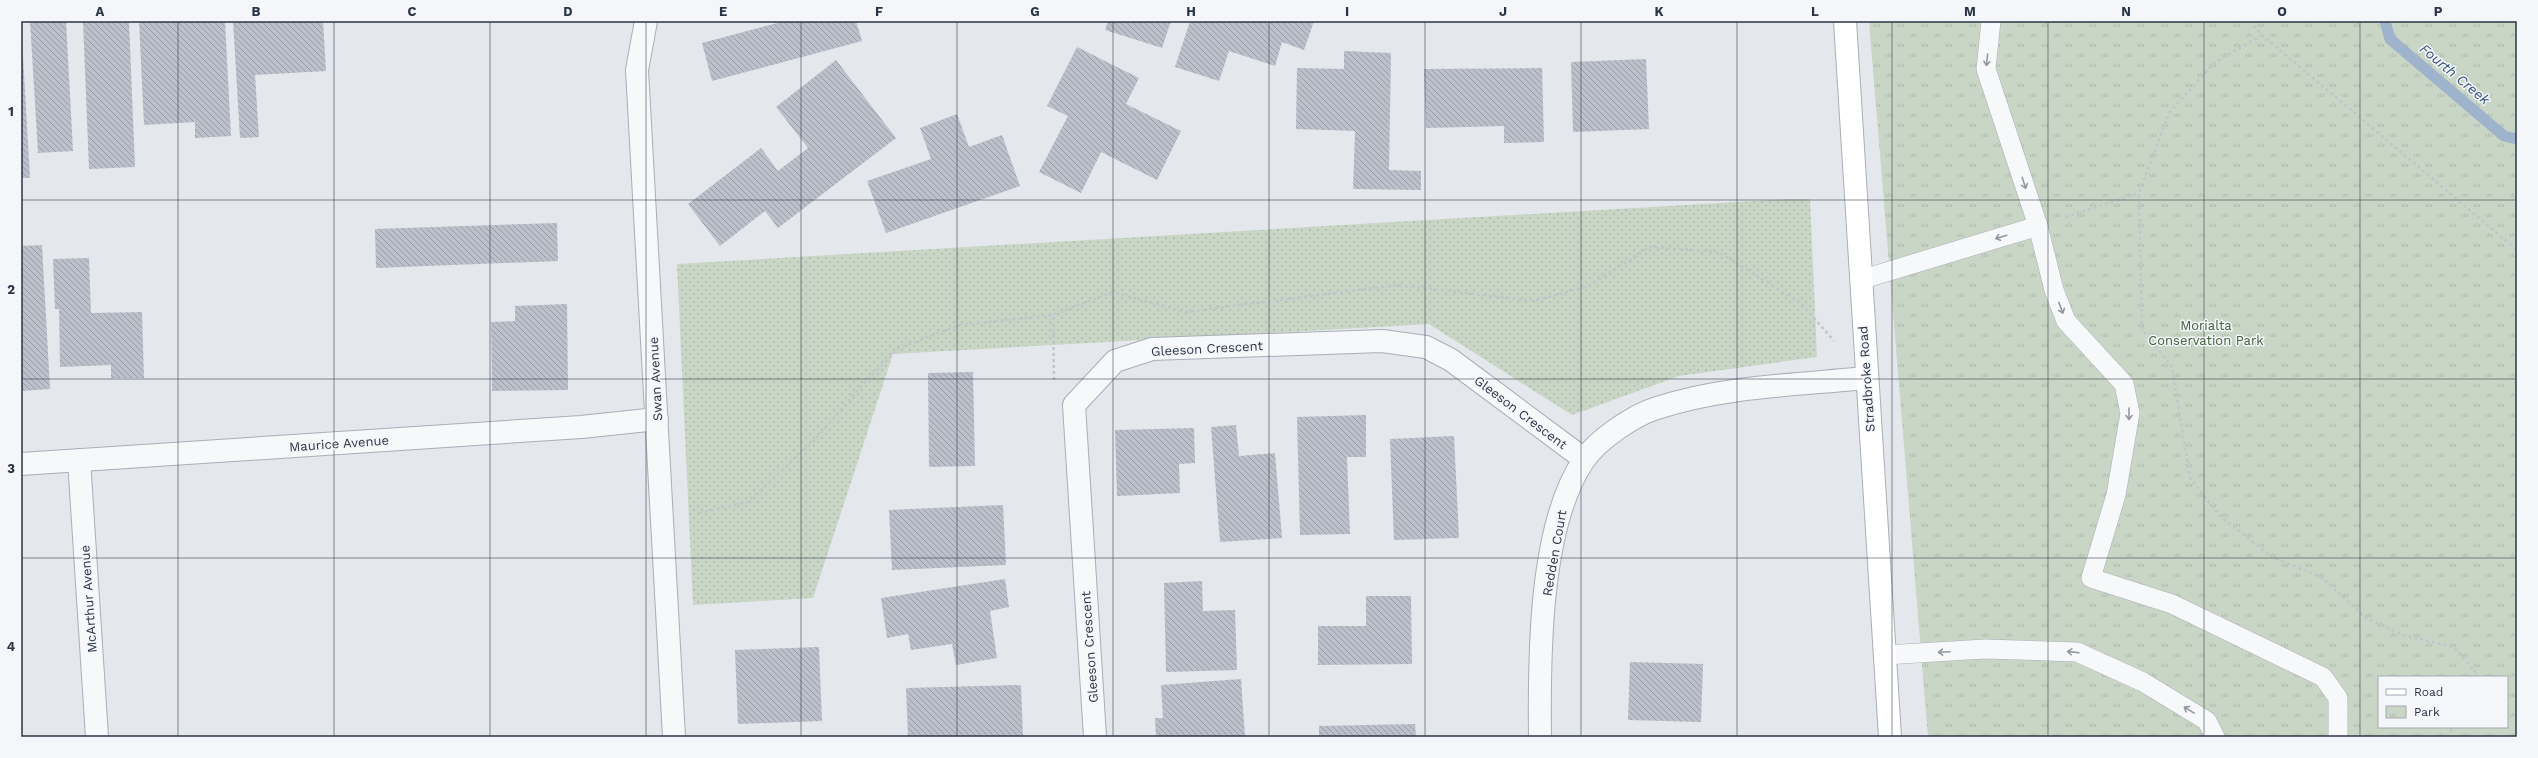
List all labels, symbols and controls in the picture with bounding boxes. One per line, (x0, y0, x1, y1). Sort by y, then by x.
text: A (96, 4, 105, 19)
text: B (252, 4, 261, 19)
text: C (408, 4, 417, 19)
text: D (563, 4, 573, 19)
text: E (719, 4, 727, 19)
text: F (875, 4, 883, 19)
text: G (1030, 4, 1040, 19)
text: H (1186, 4, 1196, 19)
text: I (1345, 4, 1349, 19)
text: J (1499, 4, 1507, 19)
text: K (1654, 4, 1664, 19)
text: L (1811, 4, 1819, 19)
text: M (1964, 4, 1976, 19)
text: N (2121, 4, 2131, 19)
text: O (2277, 4, 2287, 19)
text: P (2434, 4, 2443, 19)
water label: Fourth Creek (2417, 40, 2493, 108)
one-way arrow (1983, 53, 1991, 66)
text: 1 (8, 104, 14, 119)
one-way arrow (2021, 177, 2029, 189)
one-way arrow (1995, 234, 2008, 241)
text: 2 (7, 282, 15, 297)
one-way arrow (2057, 302, 2065, 314)
park label: Morialta Conservation Park (2148, 318, 2264, 348)
street label: Stradbroke Road (1855, 325, 1878, 432)
street label: Swan Avenue (646, 336, 665, 421)
street label: Gleeson Crescent (1151, 338, 1264, 359)
street label: Gleeson Crescent (1471, 373, 1570, 452)
one-way arrow (2125, 407, 2133, 420)
street label: Maurice Avenue (289, 433, 389, 454)
text: 3 (7, 461, 15, 476)
street label: Redden Court (1540, 508, 1570, 597)
street label: McArthur Avenue (77, 544, 100, 653)
street label: Gleeson Crescent (1078, 590, 1101, 703)
text: 4 (7, 639, 16, 654)
one-way arrow (1938, 648, 1951, 655)
one-way arrow (2067, 648, 2080, 656)
legend (2378, 676, 2508, 728)
text: Road (2414, 685, 2443, 699)
text: Park (2414, 705, 2440, 719)
one-way arrow (2184, 706, 2195, 714)

